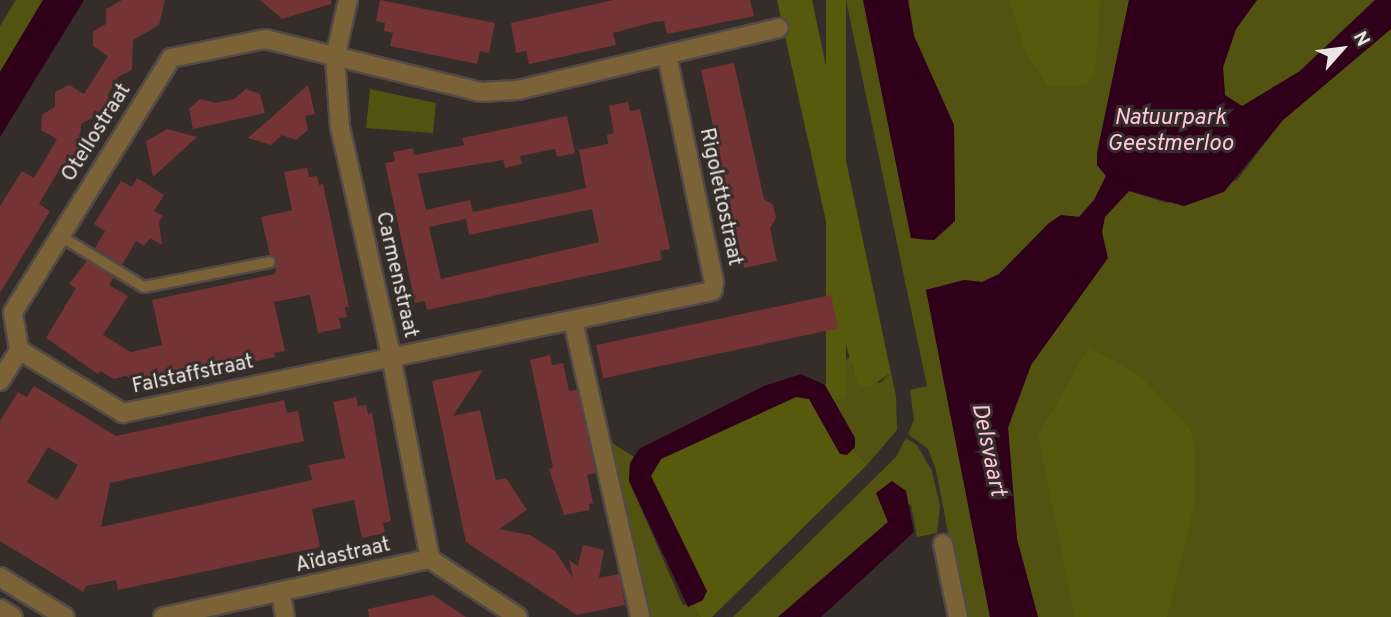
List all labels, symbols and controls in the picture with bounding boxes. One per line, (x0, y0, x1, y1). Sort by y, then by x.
north arrow (1307, 14, 1377, 84)
text: N (1347, 27, 1374, 51)
street label: Otellostraat (57, 79, 137, 187)
water label: Natuurpark Geestmerloo (1107, 105, 1233, 159)
street label: Rigolettostraat (693, 126, 747, 268)
street label: Carmenstraat (369, 209, 423, 341)
street label: Falstaffstraat (130, 350, 256, 400)
water label: Delsvaart (964, 401, 1010, 499)
street label: Aïdastraat (293, 533, 393, 579)

